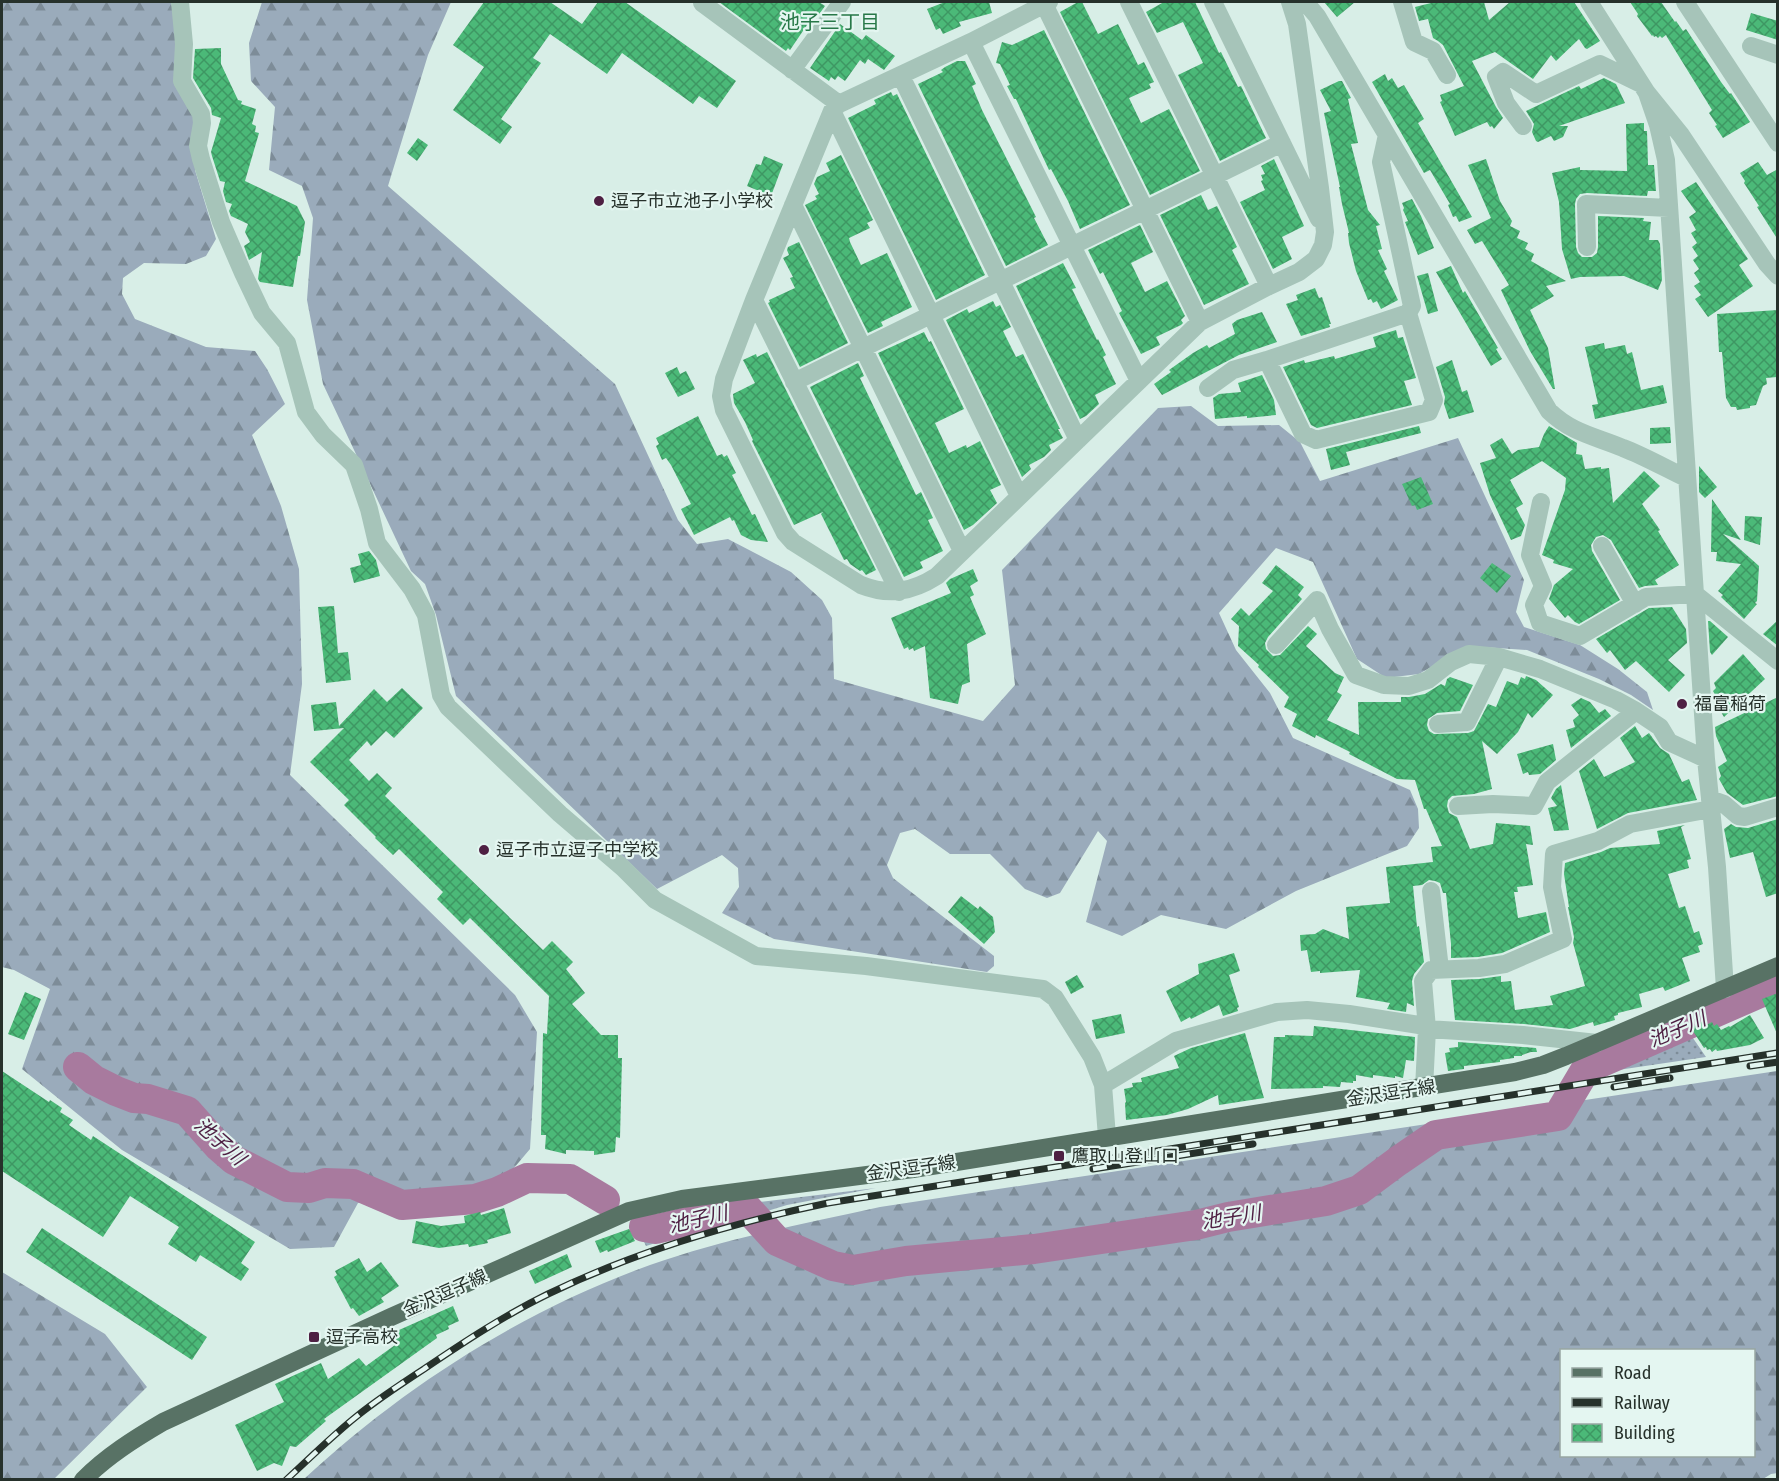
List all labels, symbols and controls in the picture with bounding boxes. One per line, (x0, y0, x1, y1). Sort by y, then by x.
district label: 池子三丁目 (780, 10, 880, 34)
place label: 逗子市立池子小学校 (611, 190, 773, 212)
marker: 逗子市立池子小学校 (592, 194, 606, 208)
place label: 福富稲荷 (1694, 693, 1766, 715)
marker: 福富稲荷 (1675, 697, 1689, 711)
place label: 逗子市立逗子中学校 (496, 839, 658, 861)
marker: 逗子市立逗子中学校 (477, 843, 491, 857)
water label: 池子川 (1645, 1005, 1711, 1052)
street label: 金沢逗子線 (1345, 1075, 1437, 1111)
water label: 池子川 (190, 1112, 252, 1171)
place label: 鷹取山登山口 (1071, 1145, 1179, 1167)
marker: 鷹取山登山口 (1052, 1149, 1066, 1163)
street label: 金沢逗子線 (865, 1151, 957, 1185)
water label: 池子川 (666, 1200, 732, 1237)
water label: 池子川 (1199, 1200, 1264, 1234)
street label: 金沢逗子線 (399, 1265, 491, 1321)
place label: 逗子高校 (326, 1326, 398, 1348)
marker: 逗子高校 (307, 1330, 321, 1344)
legend (1560, 1349, 1755, 1457)
text: Road (1614, 1362, 1651, 1384)
text: Railway (1614, 1392, 1670, 1414)
text: Building (1614, 1422, 1675, 1444)

